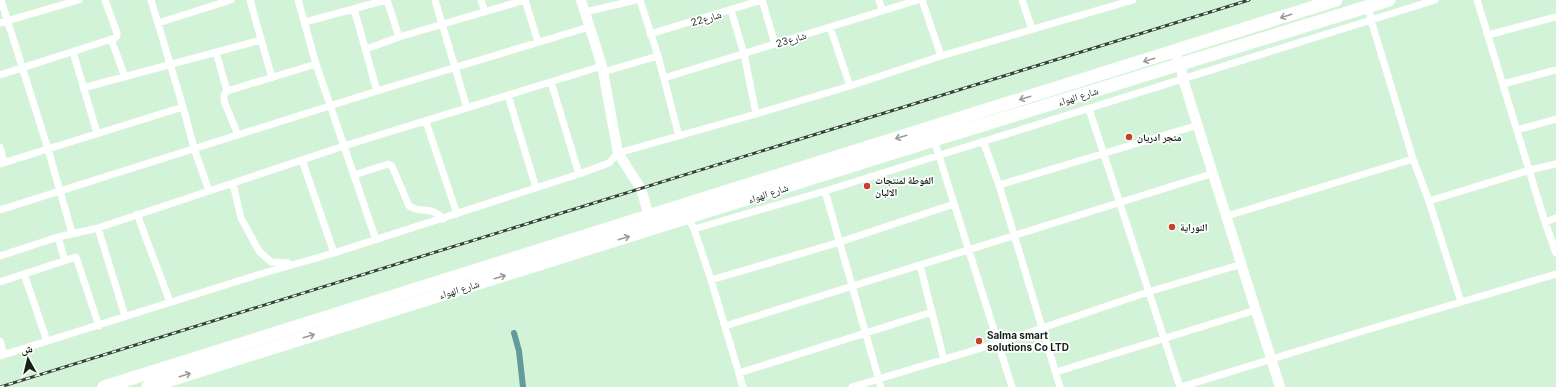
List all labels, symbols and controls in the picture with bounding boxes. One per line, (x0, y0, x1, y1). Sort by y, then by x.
street label: شارع22 (689, 8, 723, 29)
one-way arrow (1280, 13, 1293, 20)
street label: شارع23 (774, 29, 808, 50)
one-way arrow (1142, 57, 1155, 64)
street label: شارع الهواء (1056, 84, 1100, 109)
one-way arrow (1019, 95, 1031, 103)
place label: متجر ادريان (1137, 131, 1182, 144)
marker: متجر ادريان (1124, 132, 1134, 142)
one-way arrow (894, 134, 907, 141)
place label: الغوطة لمنتجات الالبان (875, 174, 934, 199)
street label: شارع الهواء (746, 181, 790, 206)
marker: الغوطة لمنتجات الالبان (862, 181, 872, 191)
place label: النوراية (1180, 221, 1208, 234)
marker: النوراية (1167, 222, 1177, 232)
one-way arrow (618, 234, 631, 241)
one-way arrow (494, 272, 506, 280)
street label: شارع الهواء (437, 277, 481, 302)
place label: Salma smart solutions Co LTD (987, 329, 1069, 353)
one-way arrow (303, 332, 315, 340)
marker: Salma smart solutions Co LTD (974, 336, 984, 346)
north arrow (8, 339, 48, 379)
text: ش (20, 341, 34, 358)
one-way arrow (179, 371, 192, 378)

